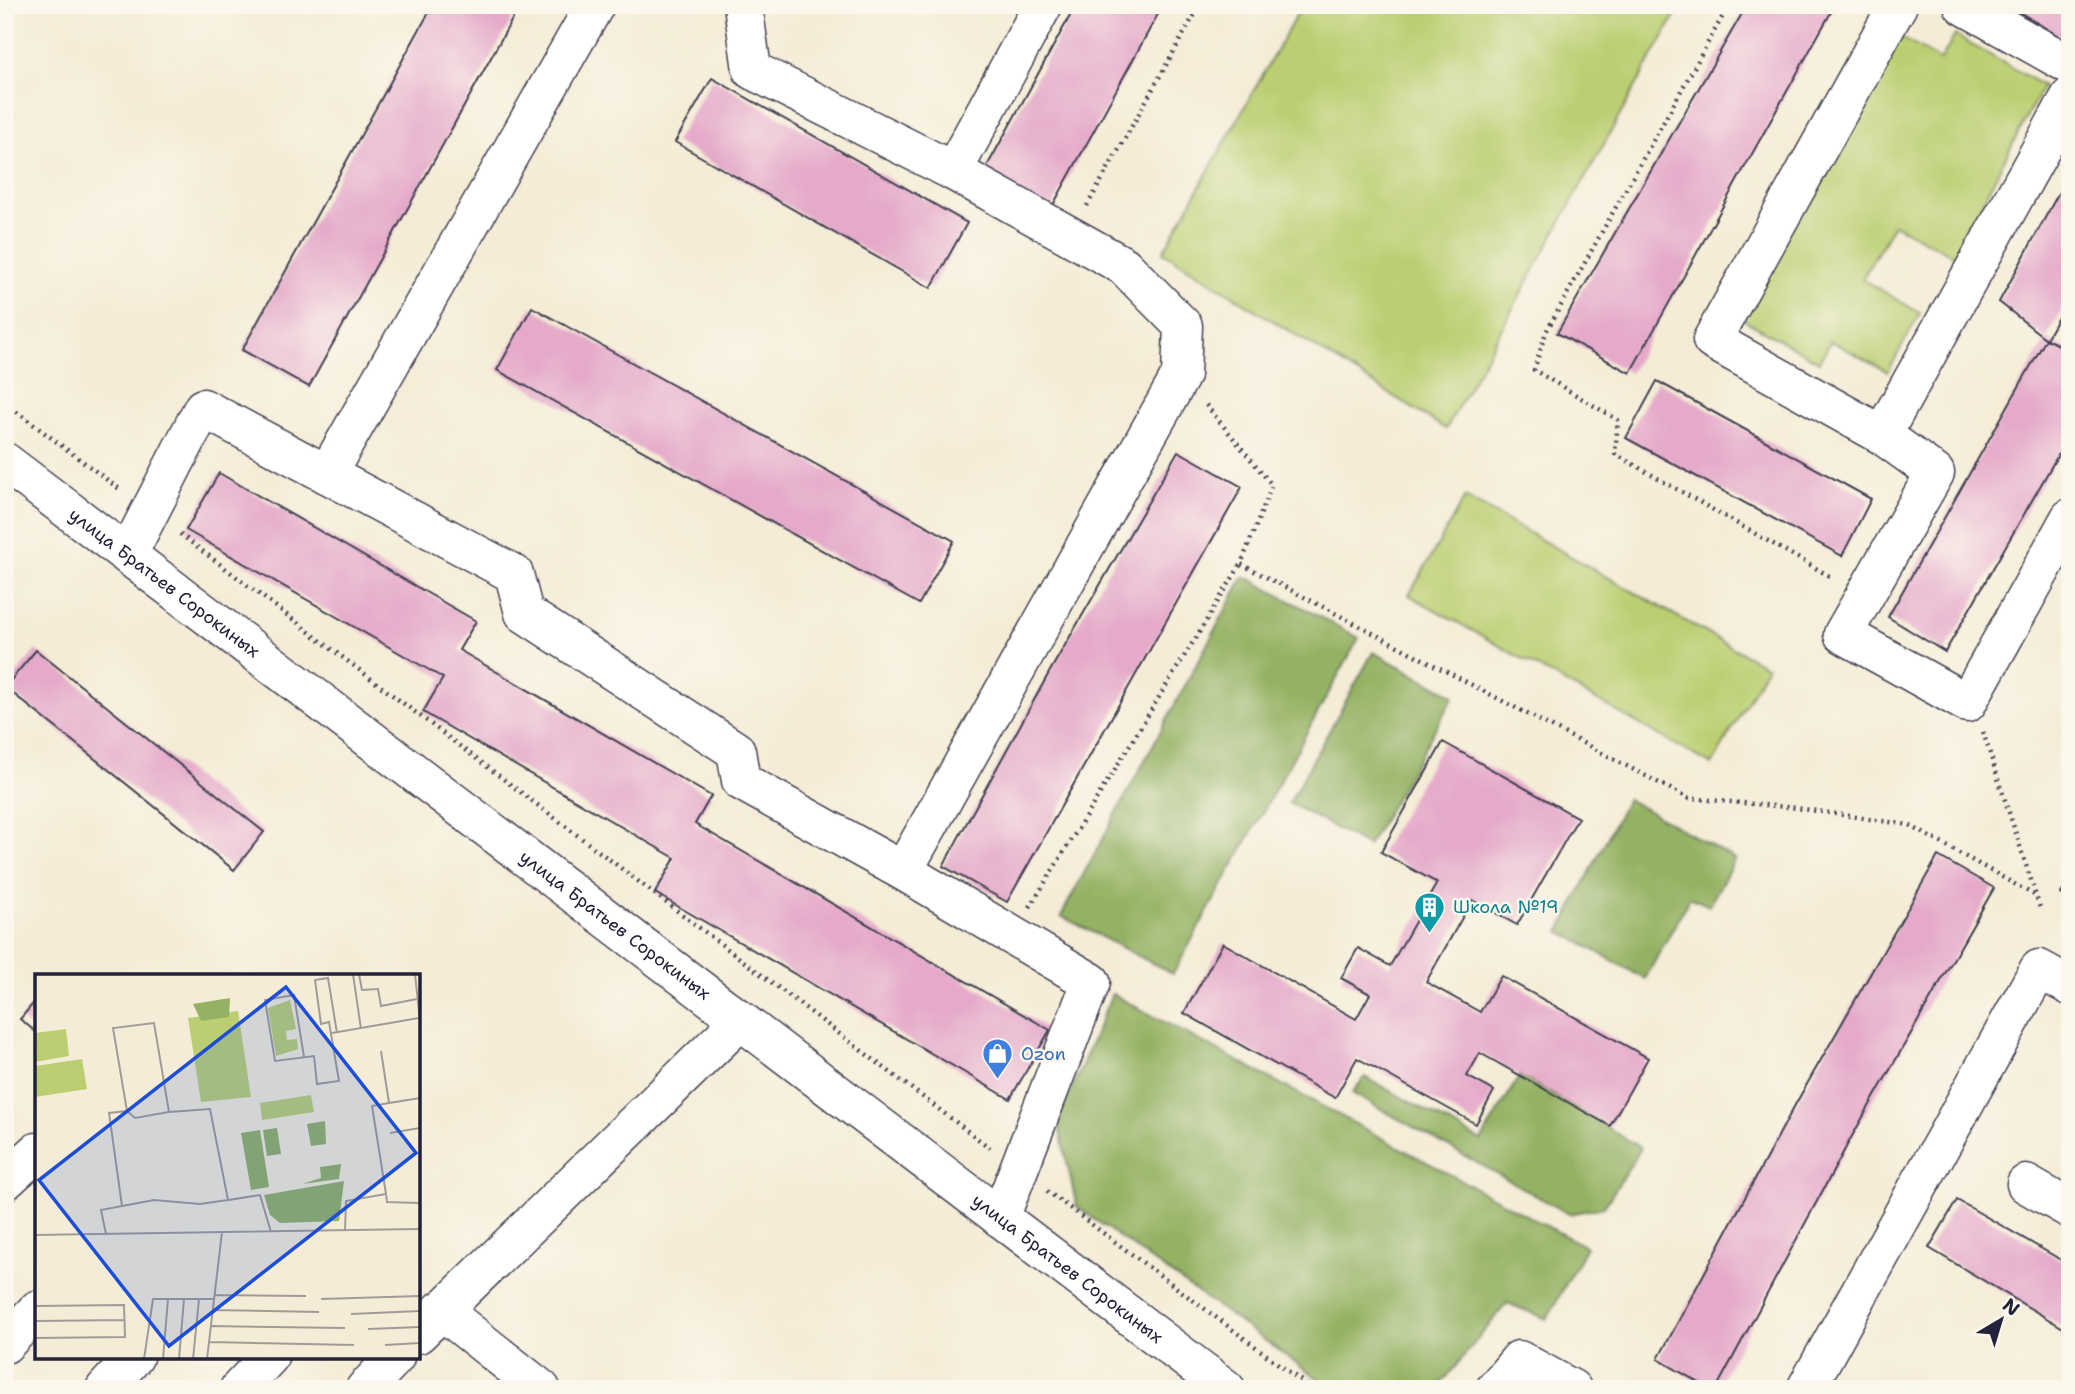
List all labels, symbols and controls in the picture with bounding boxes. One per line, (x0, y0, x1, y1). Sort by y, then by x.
street label: улица Братьев Сорокиных (64, 503, 265, 663)
street label: улица Братьев Сорокиных (515, 845, 715, 1005)
building icon: Школа №19 (1413, 890, 1447, 934)
place label: Школа №19 (1453, 895, 1559, 919)
inset map (35, 974, 420, 1359)
shop icon: Ozon (981, 1037, 1015, 1081)
place label: Ozon (1021, 1042, 1066, 1066)
street label: улица Братьев Сорокиных (967, 1188, 1168, 1349)
north arrow (1966, 1286, 2036, 1356)
text: N (1998, 1293, 2025, 1321)

